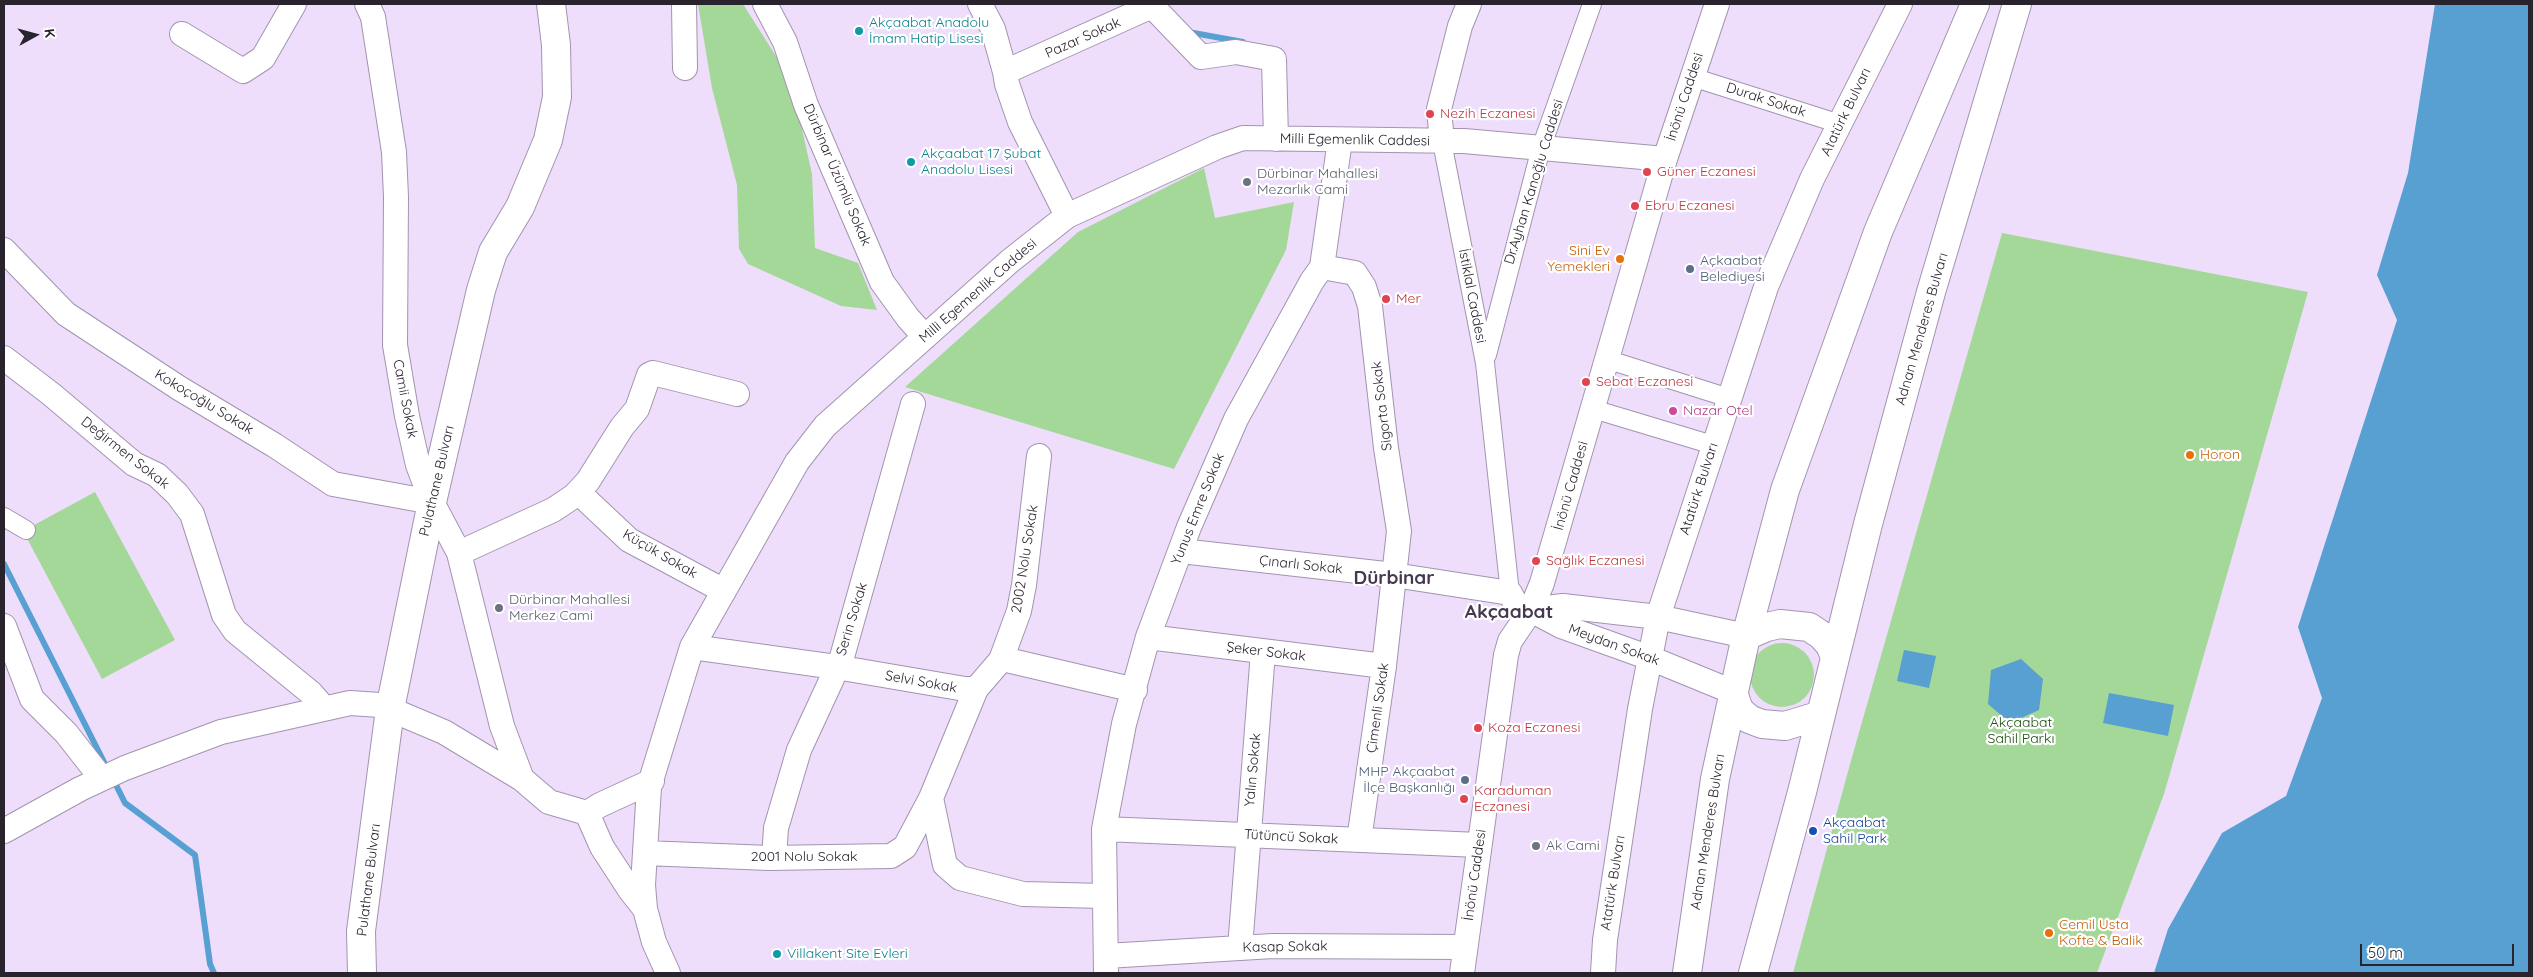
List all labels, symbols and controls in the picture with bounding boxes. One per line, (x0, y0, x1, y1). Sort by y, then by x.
north arrow (10, 10, 60, 60)
street label: Pazar Sokak (1043, 14, 1123, 62)
place label: Akçaabat Anadolu İmam Hatip Lisesi (869, 15, 989, 48)
marker: Akçaabat Anadolu İmam Hatip Lisesi (853, 25, 865, 37)
text: K (40, 28, 59, 39)
street label: İnönü Caddesi (1663, 51, 1707, 143)
street label: Atatürk Bulvarı (1817, 65, 1875, 159)
street label: Durak Sokak (1724, 79, 1808, 121)
street label: Dr.Ayhan Kanoğlu Caddesi (1501, 97, 1567, 267)
street label: Dürbinar Üzümlü Sokak (799, 101, 875, 249)
place label: Nezih Eczanesi (1440, 106, 1535, 122)
marker: Nezih Eczanesi (1424, 108, 1436, 120)
street label: Milli Egemenlik Caddesi (1280, 130, 1430, 150)
place label: Akçaabat 17 Şubat Anadolu Lisesi (921, 146, 1041, 178)
marker: Akçaabat 17 Şubat Anadolu Lisesi (905, 156, 917, 168)
place label: Güner Eczanesi (1657, 164, 1756, 180)
place label: Dürbinar Mahallesi Mezarlık Cami (1257, 166, 1378, 198)
marker: Güner Eczanesi (1641, 166, 1653, 178)
marker: Dürbinar Mahallesi Mezarlık Cami (1241, 176, 1253, 188)
place label: Ebru Eczanesi (1645, 198, 1735, 214)
marker: Ebru Eczanesi (1629, 200, 1641, 212)
street label: Milli Egemenlik Caddesi (916, 235, 1040, 347)
place label: Sini Ev Yemekleri (1547, 243, 1610, 276)
street label: İstiklal Caddesi (1455, 247, 1489, 345)
street label: Adnan Menderes Bulvarı (1892, 251, 1952, 407)
marker: Sini Ev Yemekleri (1614, 253, 1626, 265)
place label: Açkaabat Belediyesi (1700, 253, 1765, 286)
marker: Açkaabat Belediyesi (1684, 263, 1696, 275)
place label: Mer (1396, 291, 1421, 307)
marker: Mer (1380, 293, 1392, 305)
street label: Camii Sokak (389, 358, 421, 440)
street label: Sigorta Sokak (1368, 360, 1396, 452)
street label: Kokoçoğlu Sokak (152, 366, 256, 438)
place label: Sebat Eczanesi (1596, 374, 1693, 390)
marker: Sebat Eczanesi (1580, 376, 1592, 388)
place label: Nazar Otel (1683, 403, 1753, 419)
marker: Nazar Otel (1667, 405, 1679, 417)
street label: Değirmen Sokak (77, 413, 173, 493)
street label: Pulathane Bulvarı (416, 424, 458, 538)
street label: İnönü Caddesi (1550, 439, 1592, 533)
street label: Atatürk Bulvarı (1676, 441, 1722, 537)
place label: Horon (2200, 447, 2240, 463)
marker: Horon (2184, 449, 2196, 461)
street label: Yunus Emre Sokak (1168, 451, 1228, 567)
street label: 2002 Nolu Sokak (1008, 504, 1042, 614)
street label: Küçük Sokak (620, 526, 700, 582)
street label: Çınarlı Sokak (1258, 552, 1344, 578)
place label: Sağlık Eczanesi (1546, 553, 1645, 569)
marker: Sağlık Eczanesi (1530, 555, 1542, 567)
district label: Dürbinar (1354, 567, 1434, 589)
street label: Serin Sokak (833, 580, 871, 658)
place label: Dürbinar Mahallesi Merkez Cami (509, 592, 630, 624)
district label: Akçaabat (1465, 601, 1553, 623)
marker: Dürbinar Mahallesi Merkez Cami (493, 602, 505, 614)
street label: Meydan Sokak (1566, 621, 1662, 669)
street label: Şeker Sokak (1225, 639, 1307, 665)
street label: Çimenli Sokak (1363, 662, 1393, 754)
street label: Selvi Sokak (884, 667, 958, 697)
park label: Akçaabat Sahil Parkı (1988, 715, 2054, 748)
place label: Koza Eczanesi (1488, 720, 1580, 736)
marker: Koza Eczanesi (1472, 722, 1484, 734)
street label: Yalın Sokak (1241, 733, 1265, 807)
street label: Adnan Menderes Bulvarı (1687, 753, 1729, 911)
place label: MHP Akçaabat İlçe Başkanlığı (1359, 764, 1455, 796)
marker: MHP Akçaabat İlçe Başkanlığı (1459, 774, 1471, 786)
place label: Karaduman Eczanesi (1474, 783, 1552, 816)
marker: Karaduman Eczanesi (1458, 793, 1470, 805)
place label: Akçaabat Sahil Park (1823, 815, 1887, 848)
street label: Pulathane Bulvarı (354, 823, 384, 937)
marker: Akçaabat Sahil Park (1807, 825, 1819, 837)
street label: Tütüncü Sokak (1243, 826, 1339, 848)
street label: İnönü Caddesi (1460, 828, 1490, 922)
street label: Atatürk Bulvarı (1597, 834, 1629, 932)
place label: Ak Cami (1546, 838, 1600, 854)
marker: Ak Cami (1530, 840, 1542, 852)
street label: 2001 Nolu Sokak (751, 849, 857, 865)
place label: Cemil Usta Kofte & Balik (2059, 917, 2143, 950)
marker: Cemil Usta Kofte & Balik (2043, 927, 2055, 939)
scale bar (2363, 934, 2517, 966)
street label: Kasap Sokak (1242, 938, 1328, 956)
text: 50 m (2368, 943, 2403, 962)
place label: Villakent Site Evleri (787, 946, 908, 962)
marker: Villakent Site Evleri (771, 948, 783, 960)

